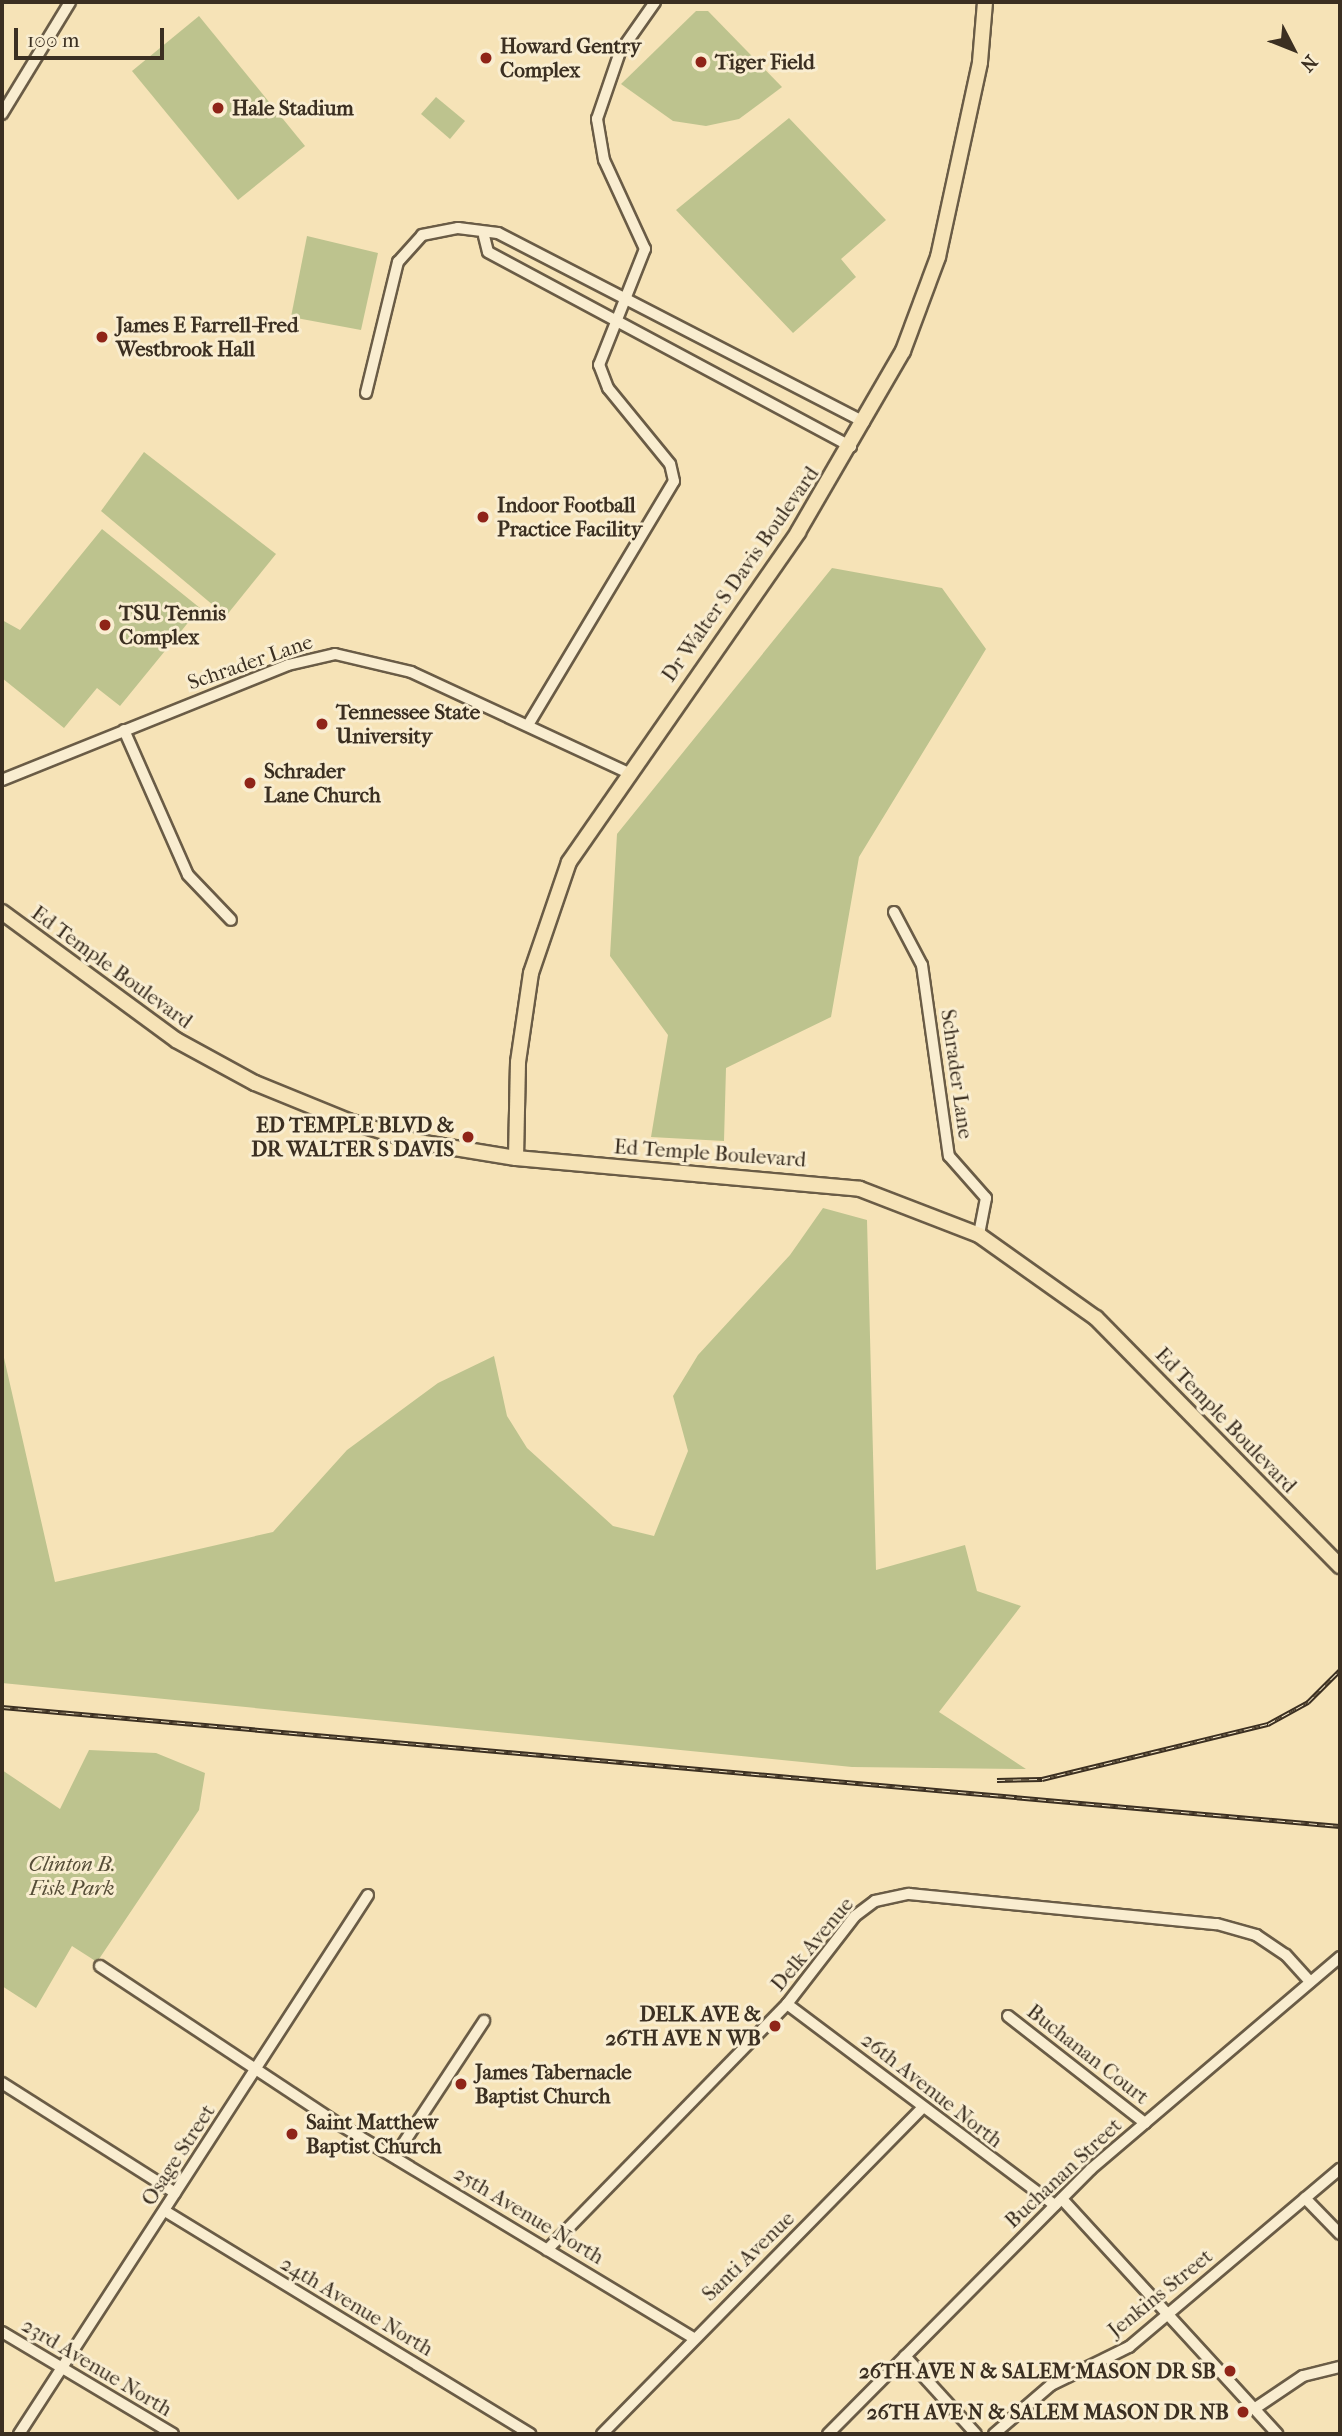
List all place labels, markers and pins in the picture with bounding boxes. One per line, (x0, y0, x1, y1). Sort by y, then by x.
place label: Howard Gentry Complex (500, 33, 641, 83)
place label: Tiger Field (715, 49, 815, 75)
marker: Howard Gentry Complex (478, 50, 494, 66)
marker: Tiger Field (693, 54, 709, 70)
place label: Hale Stadium (232, 95, 354, 121)
marker: Hale Stadium (210, 100, 226, 116)
place label: James E Farrell-Fred Westbrook Hall (116, 312, 298, 362)
marker: James E Farrell-Fred Westbrook Hall (94, 329, 110, 345)
place label: Indoor Football Practice Facility (497, 492, 642, 542)
marker: Indoor Football Practice Facility (475, 509, 491, 525)
place label: TSU Tennis Complex (119, 600, 226, 650)
marker: TSU Tennis Complex (97, 617, 113, 633)
place label: Tennessee State University (336, 699, 480, 749)
marker: Tennessee State University (314, 716, 330, 732)
place label: Schrader Lane Church (264, 758, 381, 808)
marker: Schrader Lane Church (242, 775, 258, 791)
place label: ED TEMPLE BLVD & DR WALTER S DAVIS (251, 1112, 454, 1162)
marker: ED TEMPLE BLVD & DR WALTER S DAVIS (460, 1129, 476, 1145)
place label: DELK AVE & 26TH AVE N WB (606, 2001, 761, 2051)
marker: DELK AVE & 26TH AVE N WB (767, 2018, 783, 2034)
place label: James Tabernacle Baptist Church (475, 2059, 632, 2109)
marker: James Tabernacle Baptist Church (453, 2076, 469, 2092)
place label: Saint Matthew Baptist Church (306, 2109, 442, 2159)
marker: Saint Matthew Baptist Church (284, 2126, 300, 2142)
place label: 26TH AVE N & SALEM MASON DR SB (859, 2358, 1216, 2384)
marker: 26TH AVE N & SALEM MASON DR SB (1222, 2363, 1238, 2379)
place label: 26TH AVE N & SALEM MASON DR NB (867, 2399, 1229, 2425)
marker: 26TH AVE N & SALEM MASON DR NB (1235, 2404, 1251, 2420)

